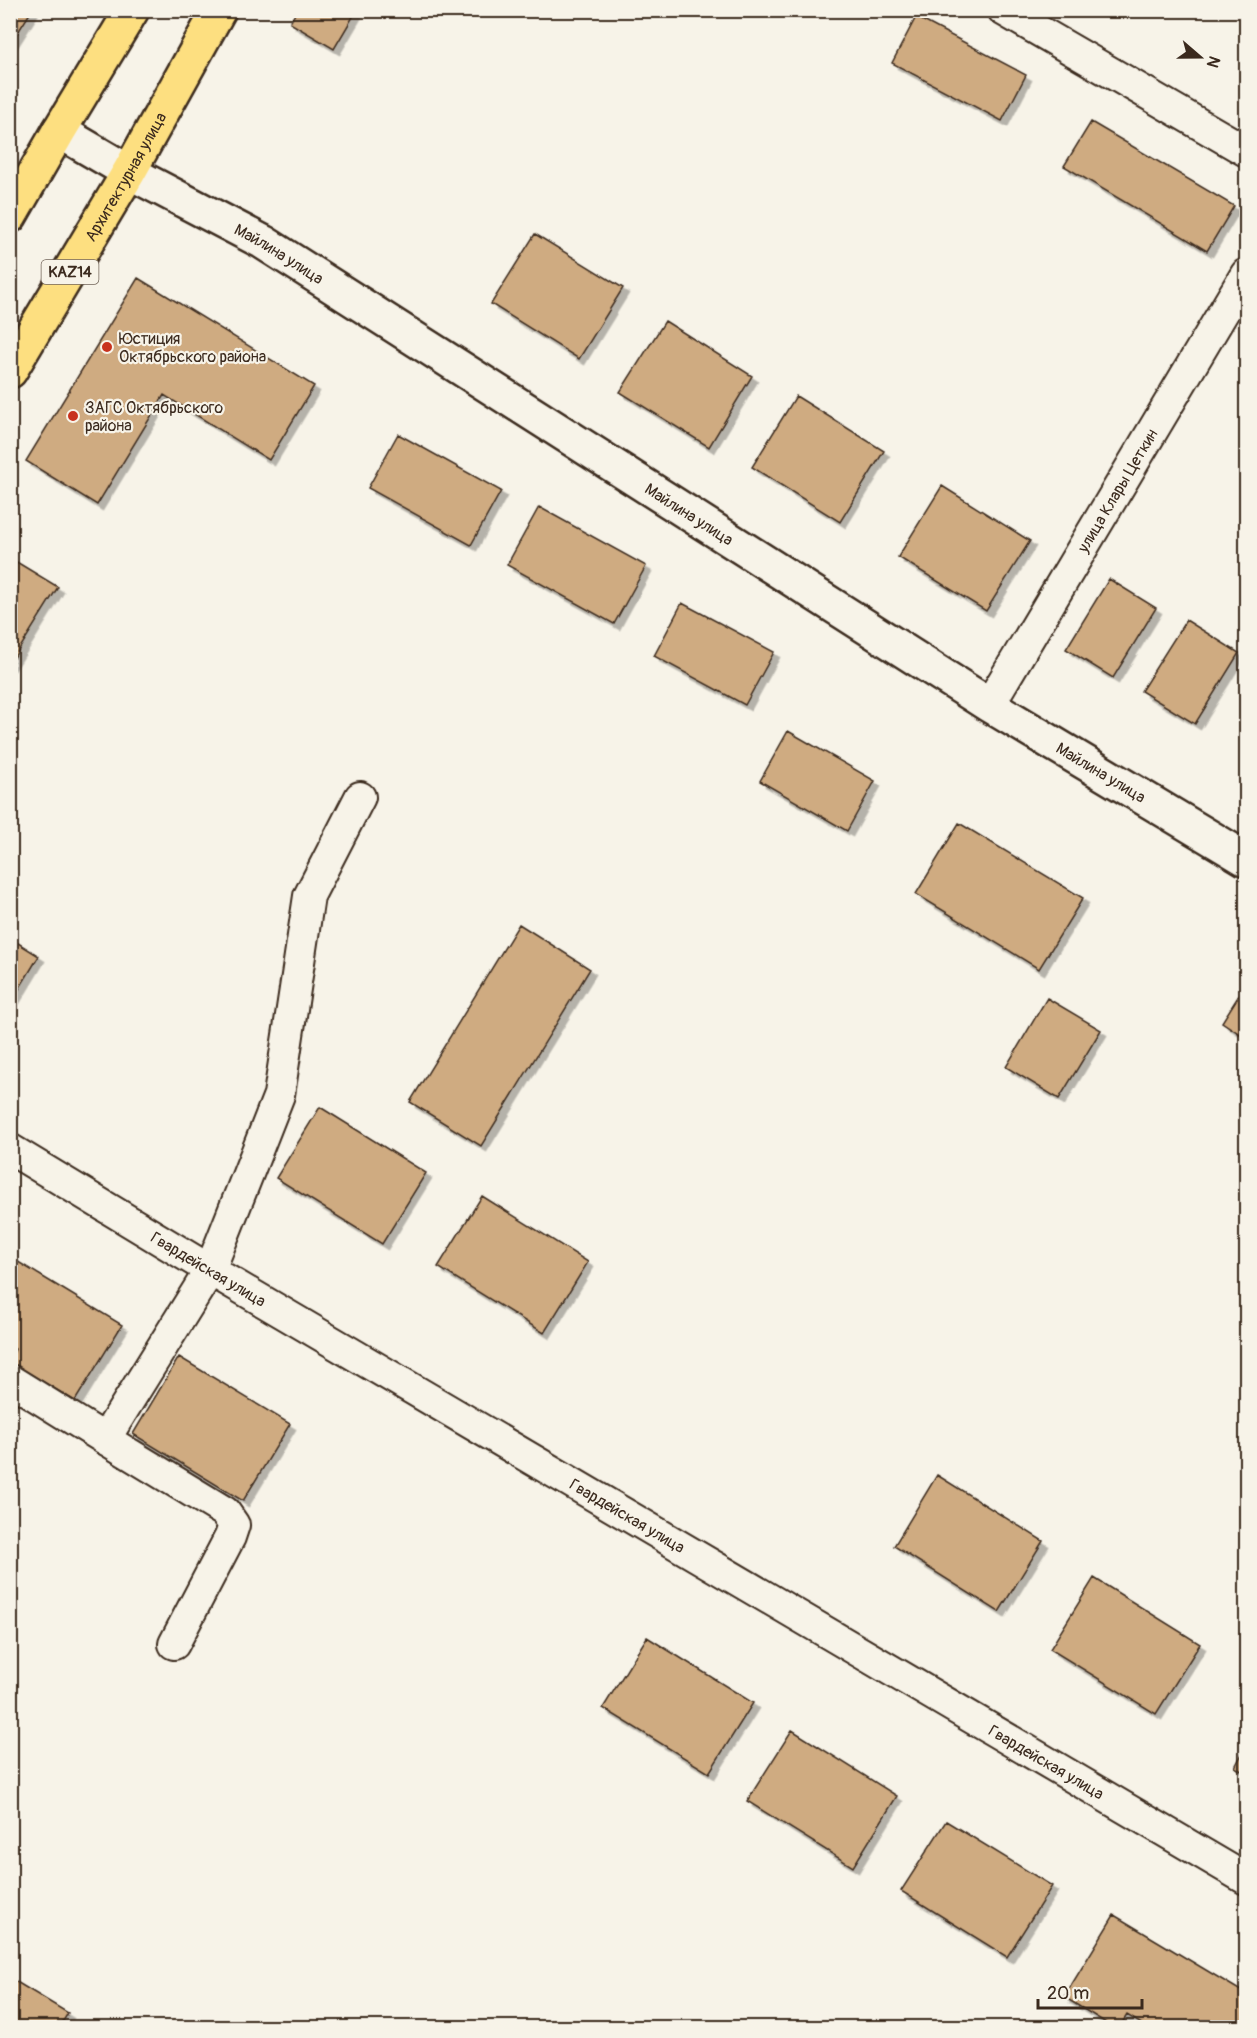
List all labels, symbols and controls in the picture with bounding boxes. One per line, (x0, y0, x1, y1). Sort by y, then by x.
north arrow (1170, 27, 1230, 87)
text: N (1202, 53, 1224, 70)
street label: Архитектурная улица (81, 109, 171, 245)
street label: Майлина улица (231, 220, 327, 289)
road number: KAZ14 (42, 260, 98, 284)
place label: Юстиция Октябрьского района (119, 329, 266, 367)
marker: Юстиция Октябрьского района (100, 340, 114, 354)
place label: ЗАГС Октябрьского района (85, 398, 223, 436)
marker: ЗАГС Октябрьского района (66, 409, 80, 423)
street label: улица Клары Цеткин (1073, 425, 1162, 557)
street label: Майлина улица (641, 479, 737, 550)
street label: Майлина улица (1052, 738, 1149, 808)
street label: Гвардейская улица (147, 1228, 269, 1312)
street label: Гвардейская улица (566, 1475, 688, 1558)
street label: Гвардейская улица (985, 1721, 1107, 1804)
scale bar (1038, 1972, 1142, 2010)
text: 20 m (1047, 1982, 1089, 2005)

